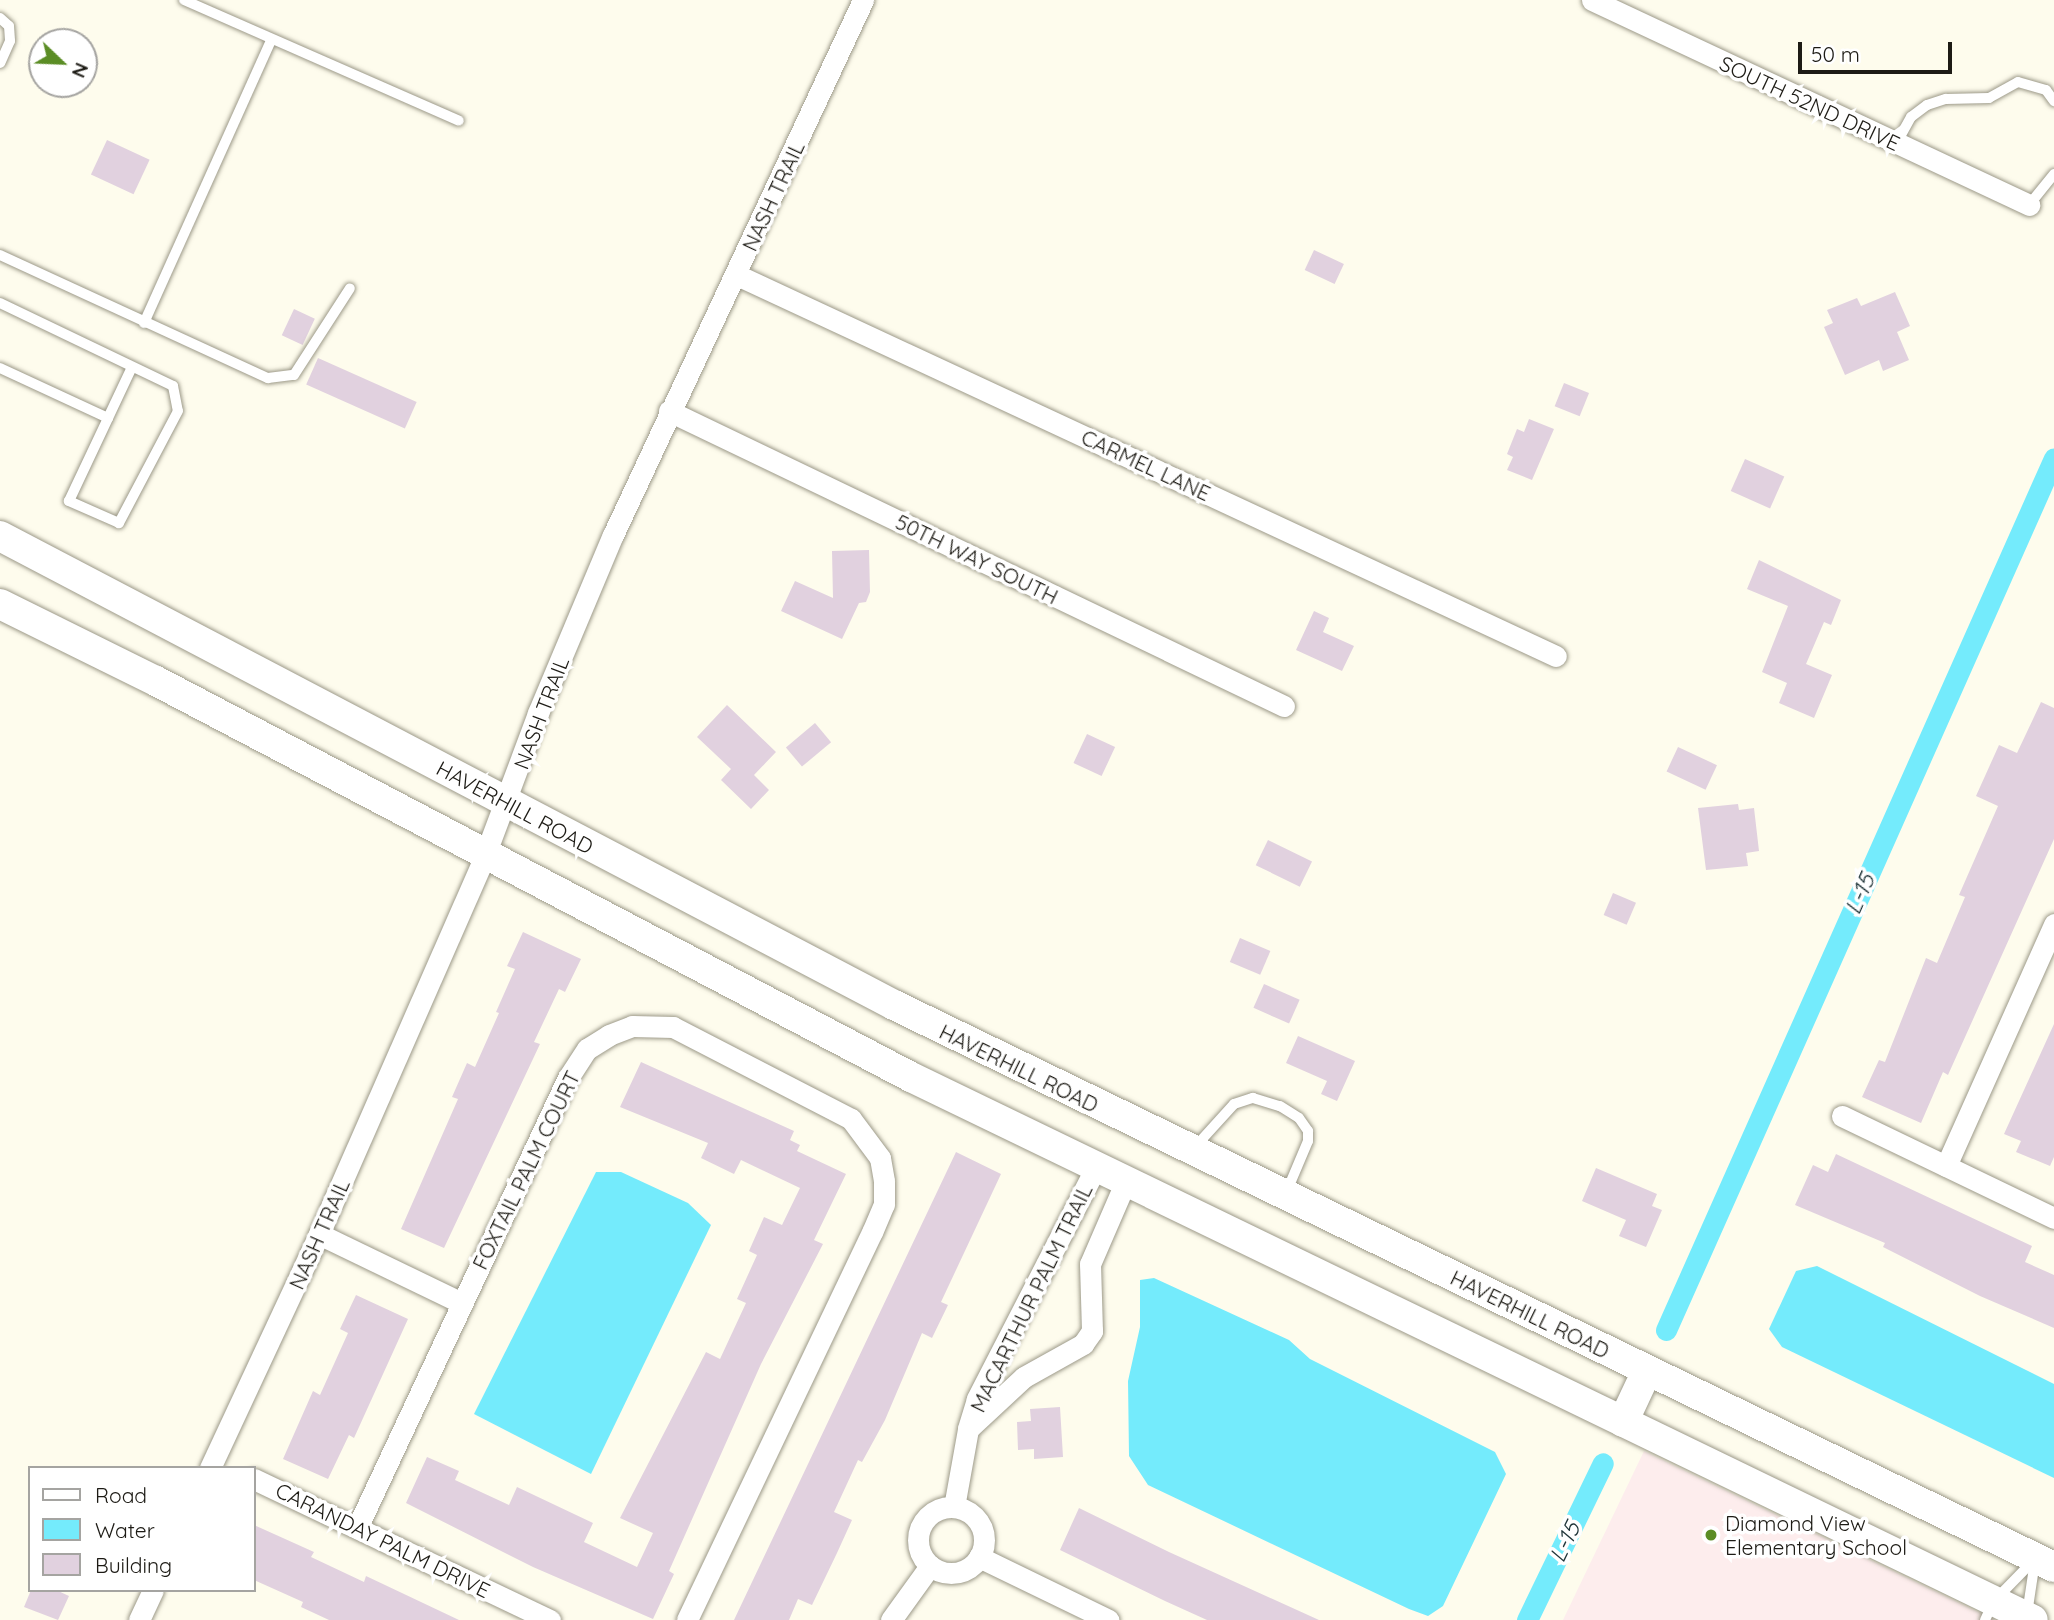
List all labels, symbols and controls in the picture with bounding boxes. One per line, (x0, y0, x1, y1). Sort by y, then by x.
north arrow (28, 28, 98, 98)
scale bar (1802, 28, 1956, 72)
text: 50 m (1811, 41, 1860, 67)
street label: SOUTH 52ND DRIVE (1716, 50, 1904, 156)
text: N (67, 59, 94, 82)
street label: NASH TRAIL (737, 137, 809, 255)
street label: CARMEL LANE (1077, 424, 1215, 506)
street label: 50TH WAY SOUTH (892, 509, 1062, 609)
street label: NASH TRAIL (508, 653, 574, 773)
street label: HAVERHILL ROAD (432, 755, 598, 859)
water label: L-15 (1839, 870, 1881, 918)
street label: HAVERHILL ROAD (935, 1019, 1103, 1117)
street label: FOXTAIL PALM COURT (467, 1067, 585, 1273)
street label: NASH TRAIL (283, 1175, 355, 1293)
street label: MACARTHUR PALM TRAIL (965, 1180, 1097, 1416)
street label: HAVERHILL ROAD (1446, 1265, 1614, 1363)
legend (28, 1466, 256, 1592)
street label: CARANDAY PALM DRIVE (272, 1477, 494, 1603)
text: Road (95, 1482, 147, 1508)
place label: Diamond View Elementary School (1725, 1510, 1907, 1560)
text: Water (95, 1517, 155, 1543)
water label: L-15 (1544, 1517, 1586, 1567)
marker: Diamond View Elementary School (1703, 1527, 1719, 1543)
text: Building (95, 1552, 172, 1578)

